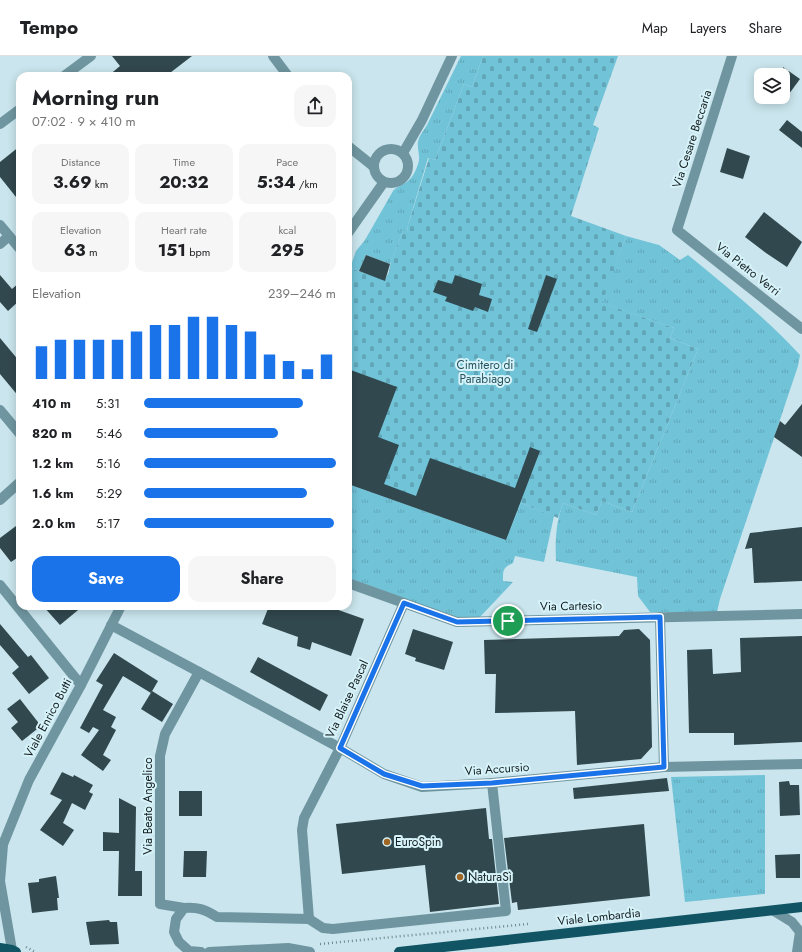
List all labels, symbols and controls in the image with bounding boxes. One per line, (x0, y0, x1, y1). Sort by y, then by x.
text: Tempo (20, 14, 78, 41)
text: Map (642, 18, 668, 38)
text: Layers (690, 18, 726, 38)
text: Share (748, 18, 782, 38)
map controls (754, 68, 790, 104)
button: layers (754, 68, 790, 104)
text: Morning run (32, 81, 159, 113)
button: share (294, 85, 336, 127)
street label: Via Cesare Beccaria (668, 87, 716, 190)
text: 07:02 · 9 × 410 m (32, 112, 136, 131)
text: Distance (61, 154, 100, 170)
text: Time (173, 154, 195, 170)
text: Pace (276, 154, 298, 170)
text: 3.69 (53, 170, 92, 194)
text: 20:32 (159, 170, 209, 194)
text: 5:34 (257, 170, 296, 194)
text: km (92, 176, 108, 192)
text: /km (296, 176, 318, 192)
text: Elevation (60, 222, 101, 238)
text: Heart rate (161, 222, 207, 238)
text: kcal (278, 222, 296, 238)
text: 63 (64, 238, 86, 262)
text: 151 (158, 238, 186, 262)
text: 295 (271, 238, 304, 262)
street label: Via Pietro Verri (712, 238, 784, 300)
text: m (86, 244, 98, 260)
text: bpm (186, 244, 210, 260)
text: Elevation (32, 284, 81, 303)
text: 239–246 m (268, 284, 336, 303)
park label: Cimitero di Parabiago (457, 356, 513, 388)
text: 410 m (32, 394, 71, 413)
text: 5:31 (96, 394, 120, 413)
text: 820 m (32, 424, 72, 443)
text: 5:46 (96, 424, 122, 443)
text: 1.2 km (32, 454, 73, 473)
text: 5:16 (96, 454, 121, 473)
text: 1.6 km (32, 484, 74, 503)
text: 5:29 (96, 484, 122, 503)
text: 2.0 km (32, 514, 75, 533)
text: 5:17 (96, 514, 120, 533)
button: Save (32, 556, 180, 602)
button: Share (188, 556, 336, 602)
street label: Via Cartesio (540, 596, 603, 616)
pin (491, 604, 525, 638)
icon: arrive (497, 610, 519, 632)
street label: Via Blaise Pascal (321, 657, 373, 741)
street label: Viale Enrico Butti (20, 675, 76, 761)
street label: Via Beato Angelico (139, 757, 157, 855)
street label: Via Accursio (464, 758, 530, 780)
place label: EuroSpin (395, 833, 441, 851)
marker: EuroSpin (382, 837, 392, 847)
place label: NaturaSì (468, 868, 512, 886)
marker: NaturaSì (455, 872, 465, 882)
street label: Viale Lombardia (557, 904, 642, 930)

